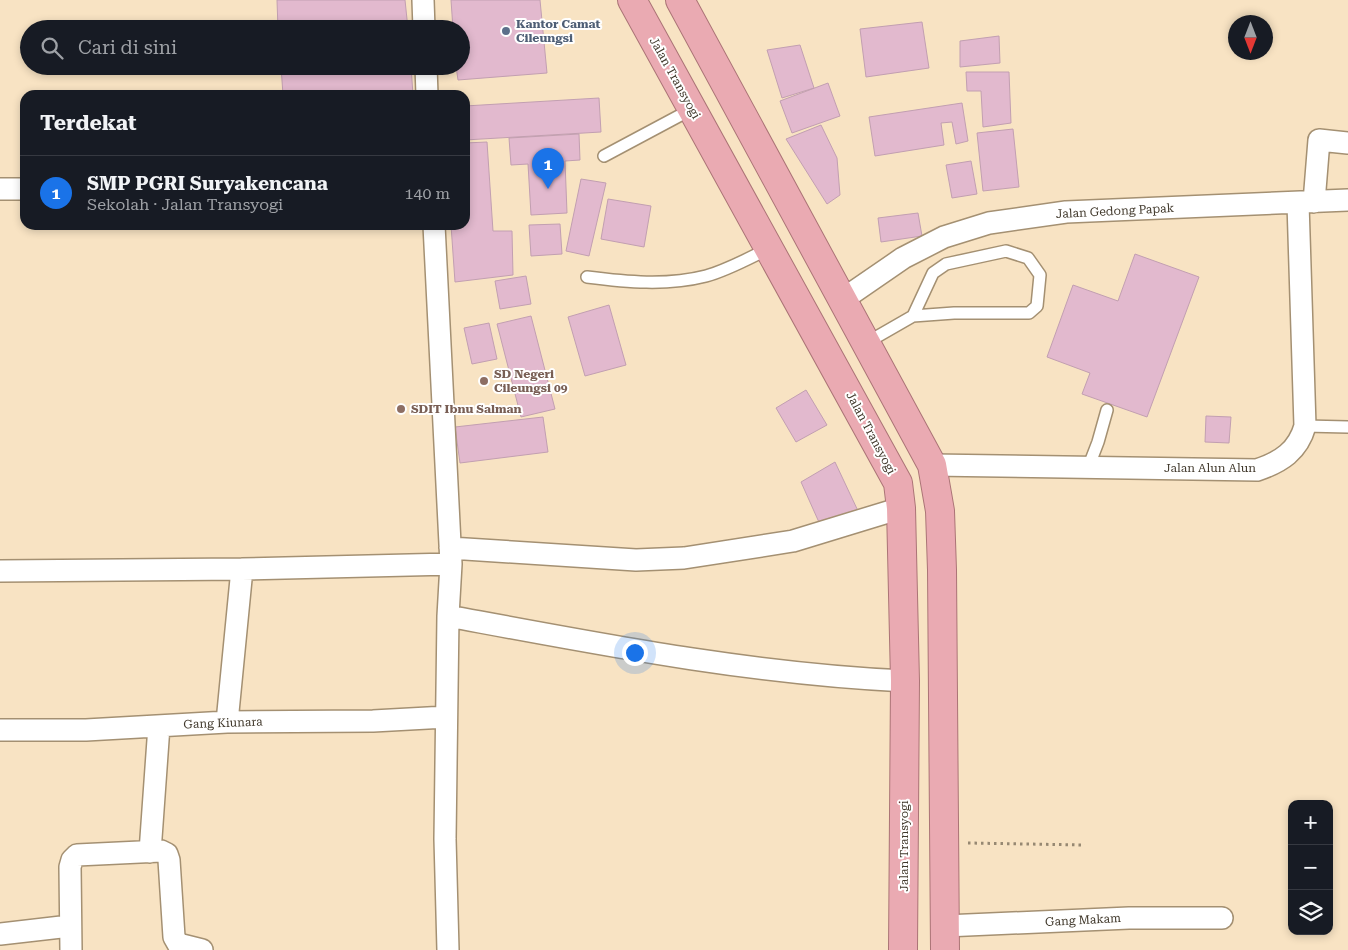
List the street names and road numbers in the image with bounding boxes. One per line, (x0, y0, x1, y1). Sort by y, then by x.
street label: Jalan Transyogi (647, 35, 703, 121)
street label: Jalan Gedong Papak (1055, 201, 1175, 221)
street label: Jalan Transyogi (843, 389, 899, 477)
street label: Jalan Alun Alun (1164, 461, 1256, 475)
street label: Gang Kiunara (183, 715, 263, 731)
street label: Jalan Transyogi (897, 800, 911, 892)
street label: Gang Makam (1045, 911, 1121, 929)

